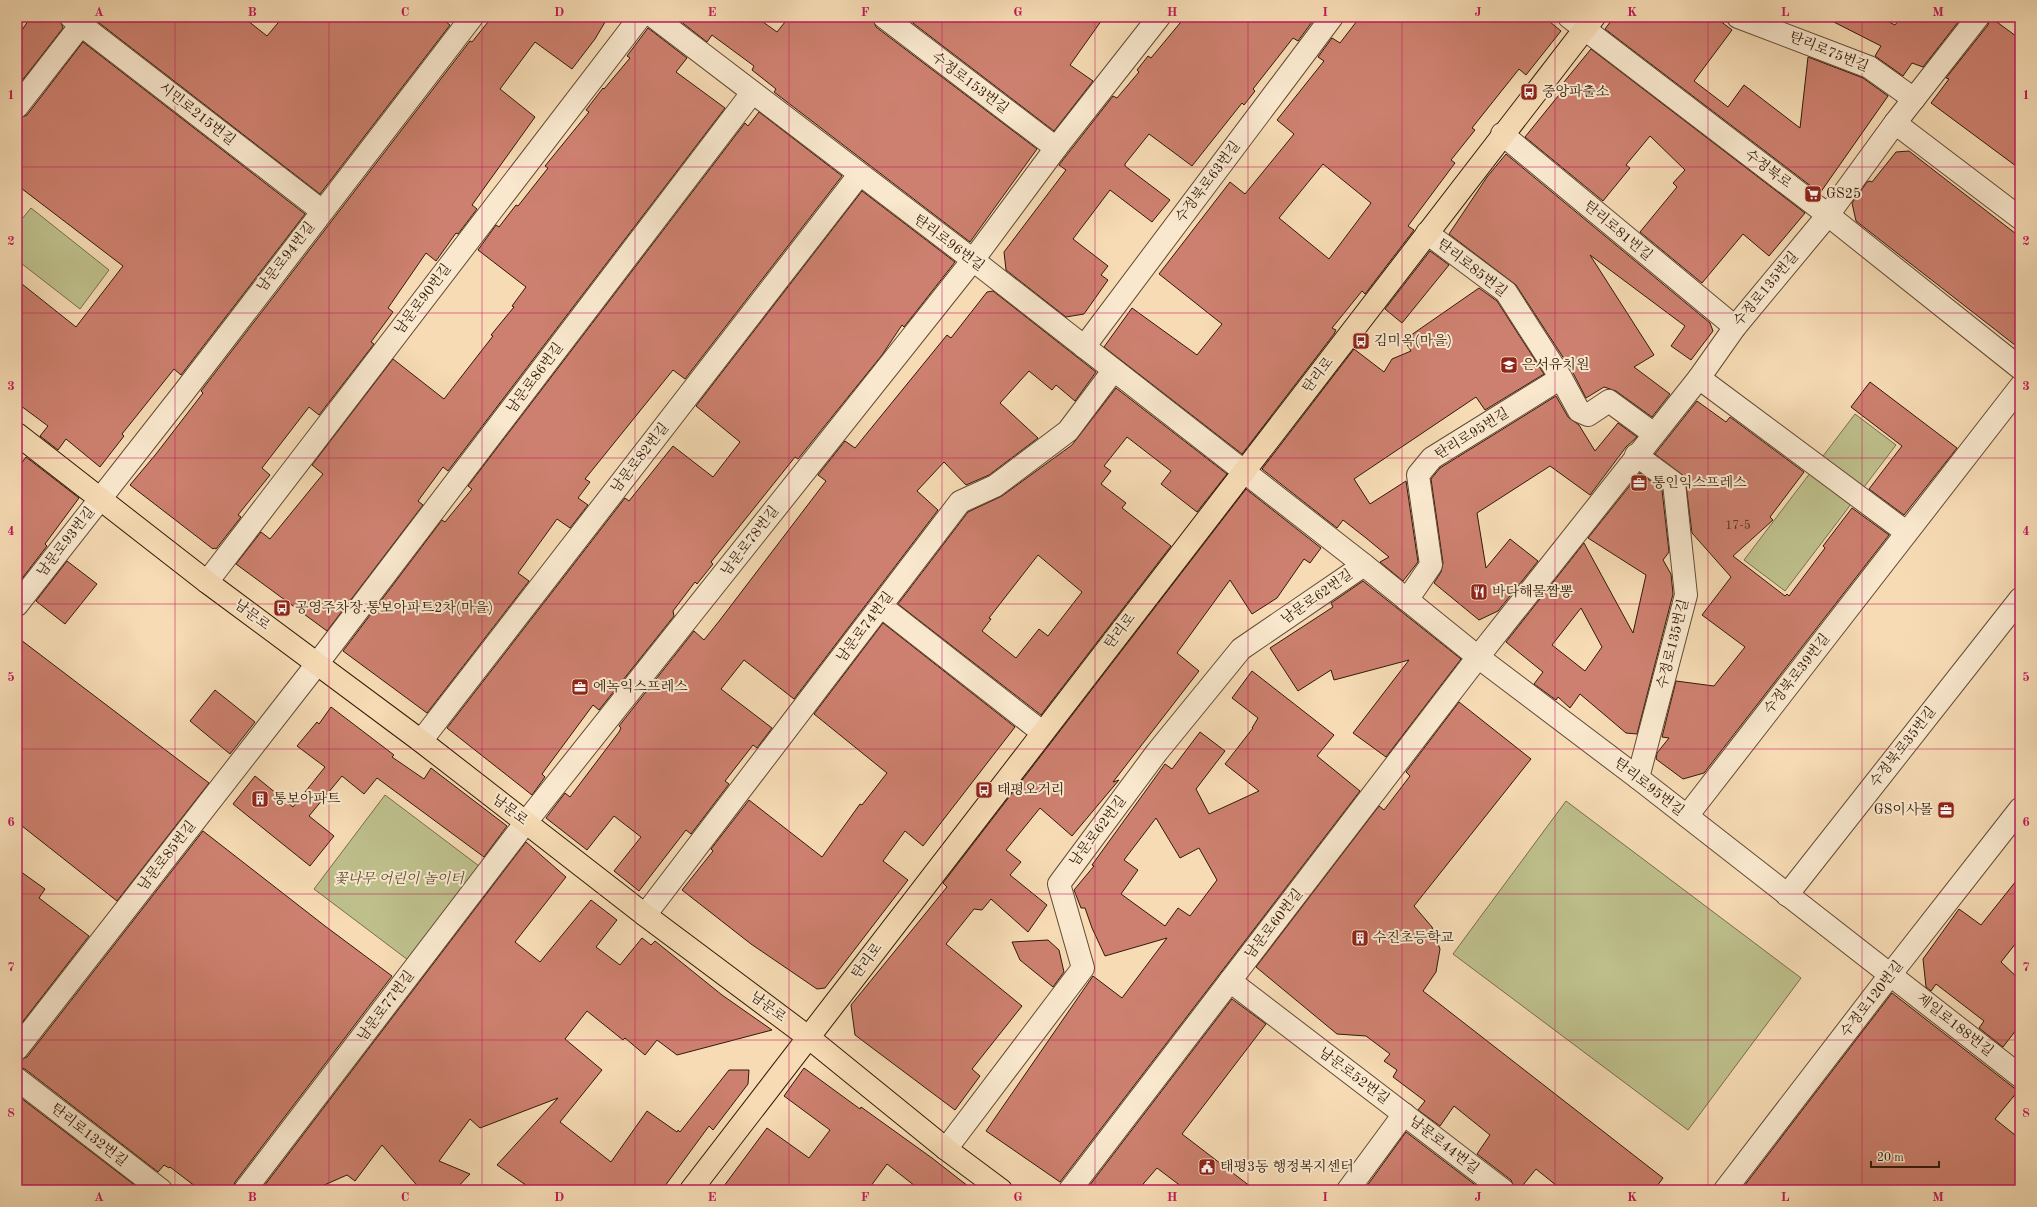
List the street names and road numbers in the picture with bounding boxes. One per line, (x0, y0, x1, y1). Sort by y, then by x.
street label: 탄리로75번길 (1787, 29, 1871, 74)
street label: 수정로153번길 (929, 49, 1012, 116)
street label: 시민로215번길 (156, 79, 238, 148)
street label: 수정북로63번길 (1172, 138, 1243, 225)
street label: 수정북로 (1742, 146, 1795, 191)
street label: 탄리로81번길 (1581, 198, 1655, 263)
street label: 탄리로96번길 (911, 211, 987, 274)
street label: 남문로94번길 (254, 219, 317, 294)
street label: 탄리로85번길 (1435, 236, 1510, 299)
street label: 수정로135번길 (1730, 249, 1801, 329)
street label: 남문로90번길 (391, 261, 454, 337)
street label: 남문로86번길 (503, 340, 566, 416)
street label: 탄리로 (1299, 354, 1336, 395)
street label: 탄리로95번길 (1432, 405, 1511, 462)
street label: 남문로82번길 (608, 420, 671, 495)
street label: 남문로78번길 (718, 503, 781, 578)
street label: 남문로93번길 (34, 504, 97, 579)
street label: 남문로62번길 (1278, 566, 1355, 627)
street label: 남문로74번길 (833, 589, 896, 665)
street label: 남문로 (232, 596, 273, 633)
street label: 수정로135번길 (1654, 597, 1691, 690)
street label: 탄리로 (1101, 610, 1138, 651)
street label: 수정북로39번길 (1760, 630, 1832, 717)
street label: 수정북로35번길 (1866, 703, 1938, 790)
street label: 탄리로95번길 (1612, 755, 1687, 818)
street label: 남문로 (490, 791, 531, 828)
street label: 남문로62번길 (1066, 793, 1129, 869)
street label: 남문로85번길 (135, 818, 198, 893)
street label: 남문로60번길 (1242, 886, 1305, 961)
street label: 탄리로 (848, 940, 885, 981)
street label: 수정로120번길 (1837, 958, 1906, 1040)
street label: 남문로77번길 (354, 968, 417, 1044)
street label: 남문로 (748, 988, 789, 1025)
street label: 제일로188번길 (1914, 990, 1996, 1059)
street label: 남문로52번길 (1316, 1044, 1392, 1107)
street label: 탄리로132번길 (48, 1100, 130, 1169)
street label: 남문로44번길 (1407, 1113, 1482, 1176)

